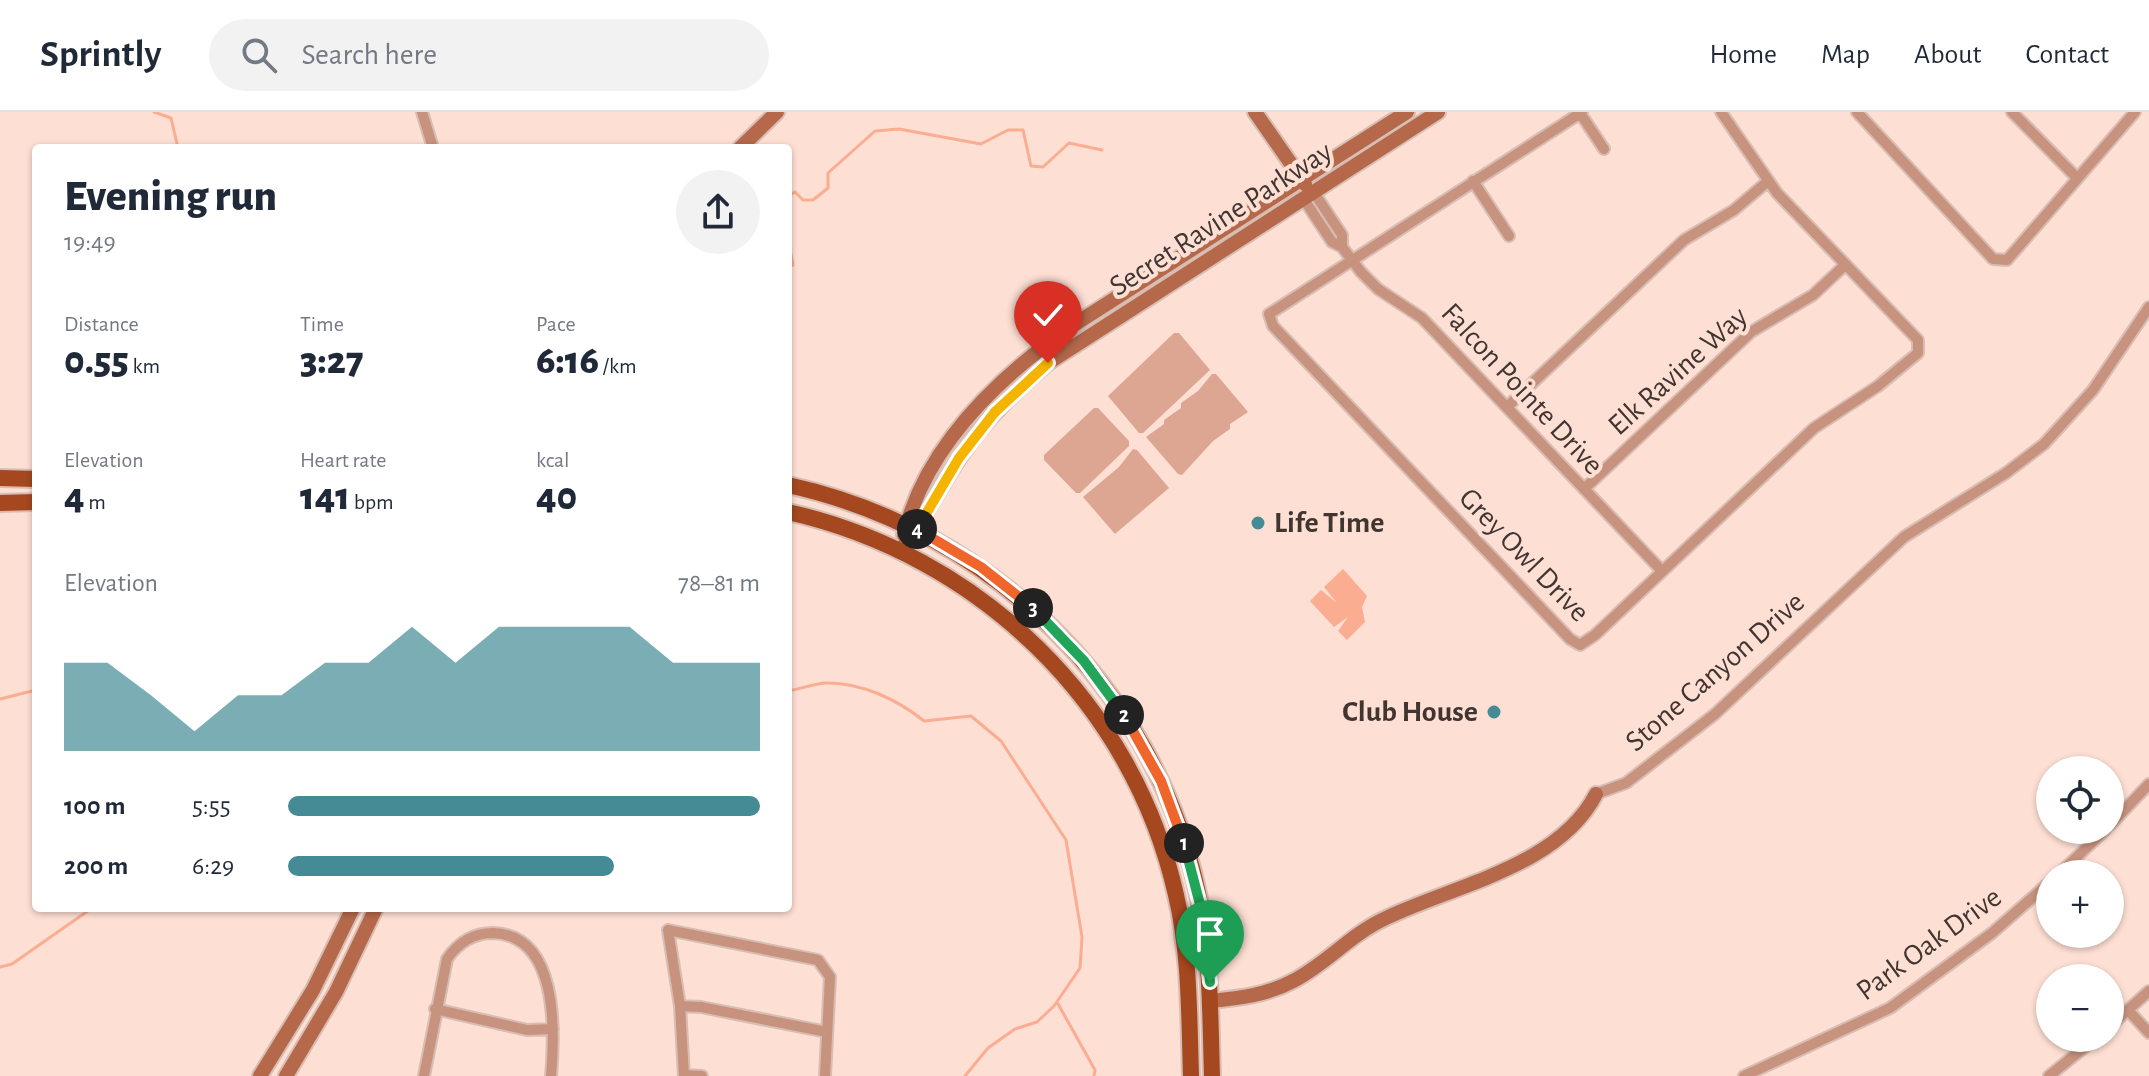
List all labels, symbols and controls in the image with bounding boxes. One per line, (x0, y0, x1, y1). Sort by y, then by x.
search box (209, 19, 769, 91)
icon: search (237, 33, 281, 77)
text: Sprintly (40, 36, 161, 74)
text: Search here (301, 40, 437, 70)
text: Home (1710, 41, 1777, 69)
text: Map (1821, 41, 1870, 69)
text: About (1914, 41, 1982, 69)
text: Contact (2026, 41, 2109, 69)
street label: Secret Ravine Parkway (1105, 136, 1338, 302)
button: share (676, 170, 760, 254)
text: Evening run (64, 175, 277, 219)
text: 19:49 (64, 229, 116, 255)
pin (1014, 281, 1082, 363)
icon: check (1026, 293, 1070, 337)
street label: Falcon Pointe Drive (1435, 298, 1609, 480)
street label: Elk Ravine Way (1603, 301, 1753, 441)
text: Distance (64, 313, 139, 335)
text: Time (300, 313, 344, 335)
text: Pace (536, 313, 576, 335)
text: 0.55 (64, 341, 129, 381)
text: 3:27 (300, 341, 363, 381)
text: 6:16 (536, 341, 599, 381)
text: km (129, 355, 160, 377)
text: /km (599, 355, 637, 377)
text: Elevation (64, 449, 144, 471)
text: Heart rate (300, 449, 386, 471)
text: kcal (536, 449, 570, 471)
text: 4 (64, 477, 85, 517)
text: 141 (300, 477, 350, 517)
text: 40 (536, 477, 577, 517)
street label: Grey Owl Drive (1453, 482, 1595, 628)
text: m (85, 491, 106, 513)
text: bpm (350, 491, 394, 513)
place label: Life Time (1274, 508, 1384, 538)
pin: 4 (897, 509, 937, 549)
marker: Life Time (1249, 514, 1267, 532)
text: 4 (911, 518, 923, 540)
text: Elevation (64, 570, 158, 596)
text: 78–81 m (678, 570, 760, 596)
street label: Stone Canyon Drive (1620, 587, 1810, 757)
pin: 3 (1013, 588, 1053, 628)
text: 3 (1028, 597, 1038, 619)
pin: 2 (1104, 695, 1144, 735)
place label: Club House (1342, 697, 1478, 727)
marker: Club House (1485, 703, 1503, 721)
text: 2 (1119, 704, 1129, 726)
map controls (2036, 756, 2124, 1052)
button: locate (2036, 756, 2124, 844)
text: 100 m (64, 793, 125, 819)
text: 5:55 (192, 793, 231, 819)
pin: 1 (1164, 823, 1204, 863)
text: 1 (1180, 832, 1188, 854)
text: 200 m (64, 853, 128, 879)
text: 6:29 (192, 853, 234, 879)
button: + (2036, 860, 2124, 948)
street label: Park Oak Drive (1851, 882, 2007, 1006)
pin (1176, 900, 1244, 982)
icon: arrive (1188, 912, 1232, 956)
button: − (2036, 964, 2124, 1052)

